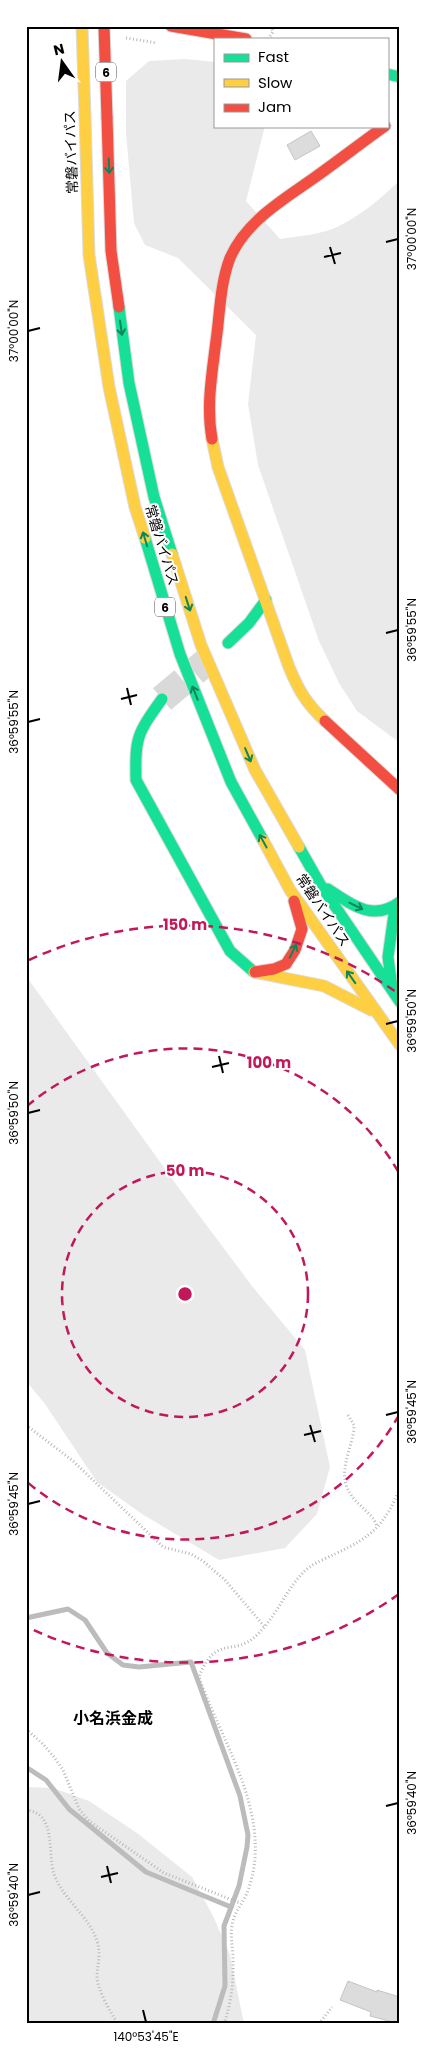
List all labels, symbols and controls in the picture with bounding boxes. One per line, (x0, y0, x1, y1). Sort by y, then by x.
north arrow (38, 38, 88, 88)
text: N (51, 38, 66, 60)
legend (214, 38, 388, 128)
text: Fast (258, 46, 289, 67)
road number: 6 (96, 62, 116, 82)
text: Slow (258, 72, 293, 93)
text: Jam (258, 96, 292, 117)
street label: 常磐バイパス (60, 110, 82, 194)
one-way arrow (104, 157, 113, 173)
text: 37°00'00"N (403, 208, 420, 270)
text: 37°00'00"N (5, 300, 22, 362)
one-way arrow (116, 319, 126, 335)
street label: 常磐バイパス (140, 502, 184, 588)
one-way arrow (139, 531, 149, 547)
one-way arrow (184, 596, 194, 612)
road number: 6 (155, 598, 175, 616)
text: 36°59'55"N (403, 598, 420, 662)
one-way arrow (190, 686, 200, 701)
text: 36°59'55"N (5, 690, 22, 754)
one-way arrow (244, 747, 254, 762)
one-way arrow (258, 834, 268, 848)
street label: 常磐バイパス (291, 870, 355, 950)
one-way arrow (348, 901, 363, 911)
text: 150 m (163, 914, 207, 935)
one-way arrow (289, 944, 299, 959)
one-way arrow (346, 970, 356, 984)
text: 36°59'50"N (403, 989, 420, 1053)
text: 100 m (247, 1052, 291, 1073)
text: 36°59'50"N (5, 1081, 22, 1145)
text: 50 m (166, 1160, 204, 1181)
centre of rings (176, 1285, 194, 1303)
text: 36°59'45"N (403, 1380, 420, 1444)
text: 36°59'45"N (5, 1472, 22, 1536)
district label: 小名浜金成 (73, 1707, 153, 1730)
text: 36°59'40"N (403, 1771, 420, 1835)
text: 36°59'40"N (5, 1863, 22, 1927)
text: 140°53'45"E (113, 2028, 179, 2045)

